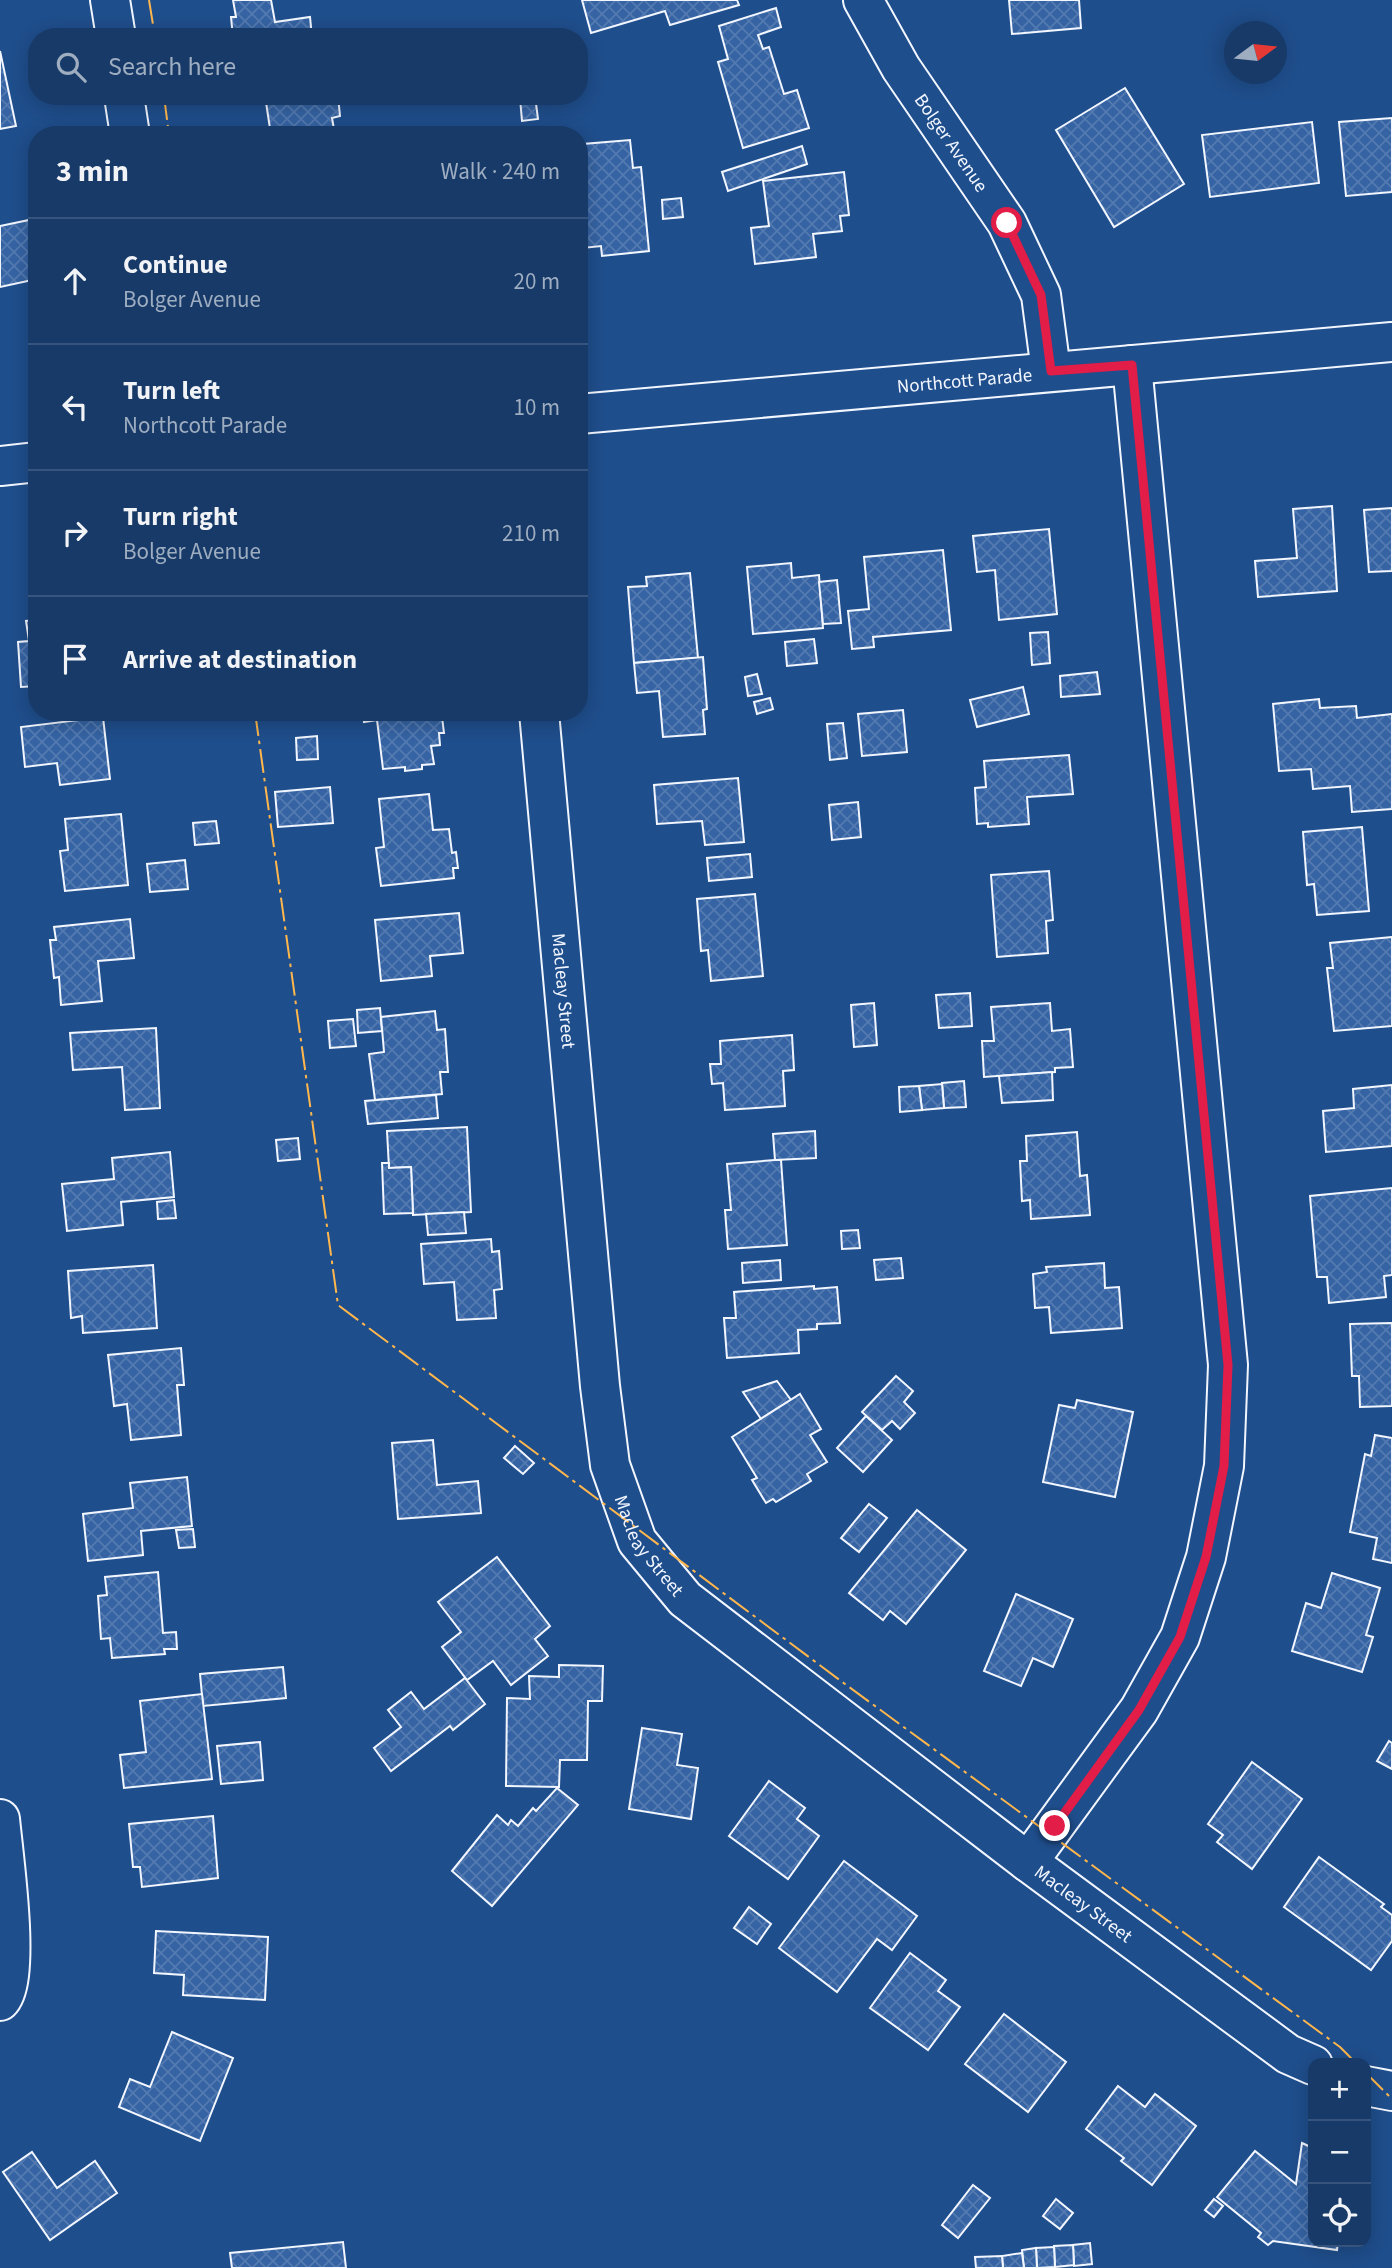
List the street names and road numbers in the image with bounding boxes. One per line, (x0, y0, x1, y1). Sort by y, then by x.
street label: Bolger Avenue (907, 88, 994, 198)
street label: Northcott Parade (896, 362, 1033, 401)
street label: Macleay Street (544, 932, 581, 1051)
street label: Macleay Street (607, 1492, 690, 1603)
street label: Macleay Street (1028, 1859, 1138, 1950)

